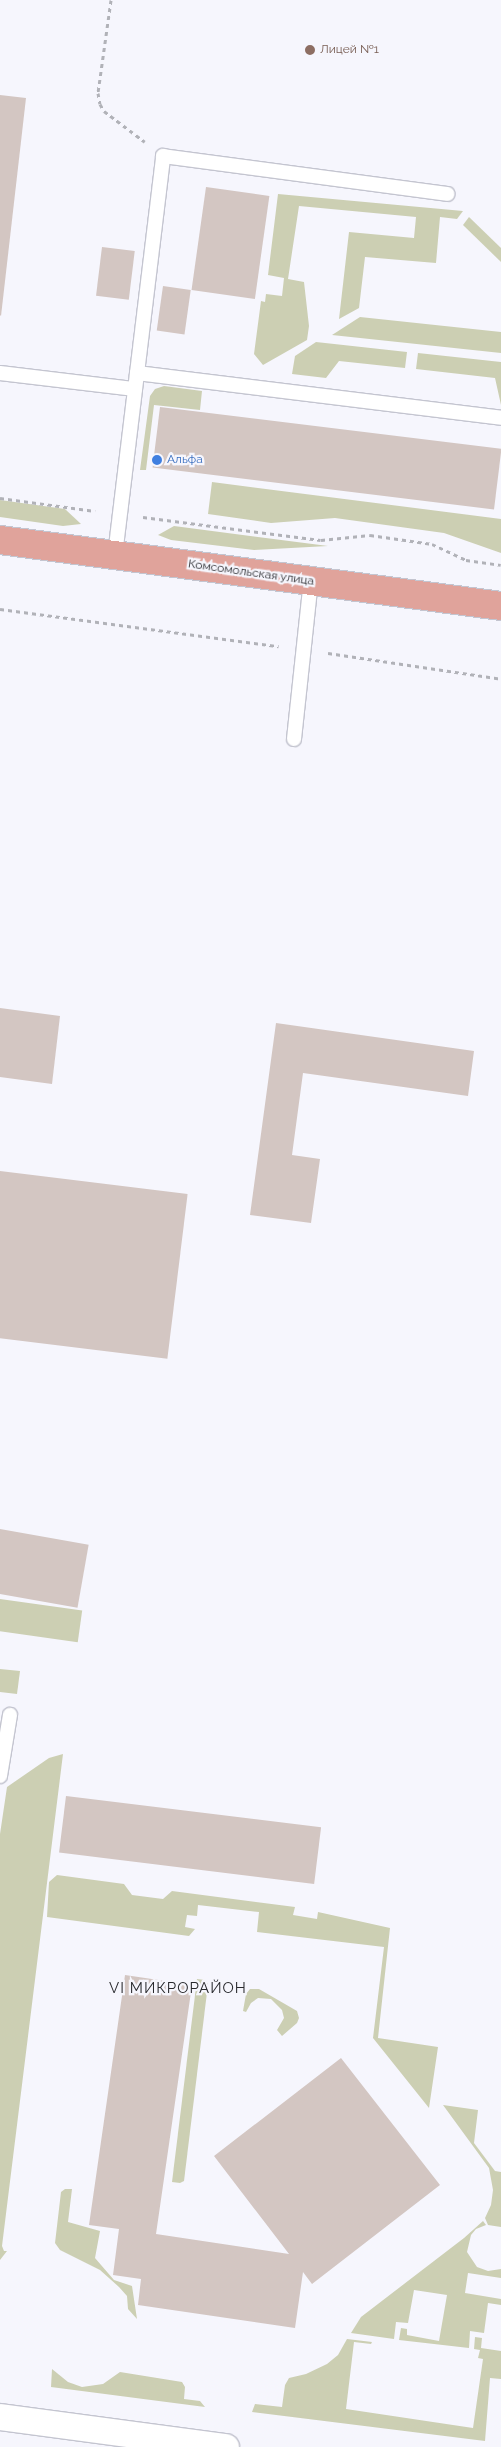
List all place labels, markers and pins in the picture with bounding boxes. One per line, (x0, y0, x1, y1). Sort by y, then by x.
place label: Лицей №1 (320, 43, 379, 57)
marker: Лицей №1 (304, 44, 316, 56)
place label: Альфа (167, 453, 203, 467)
marker: Альфа (151, 454, 163, 466)

